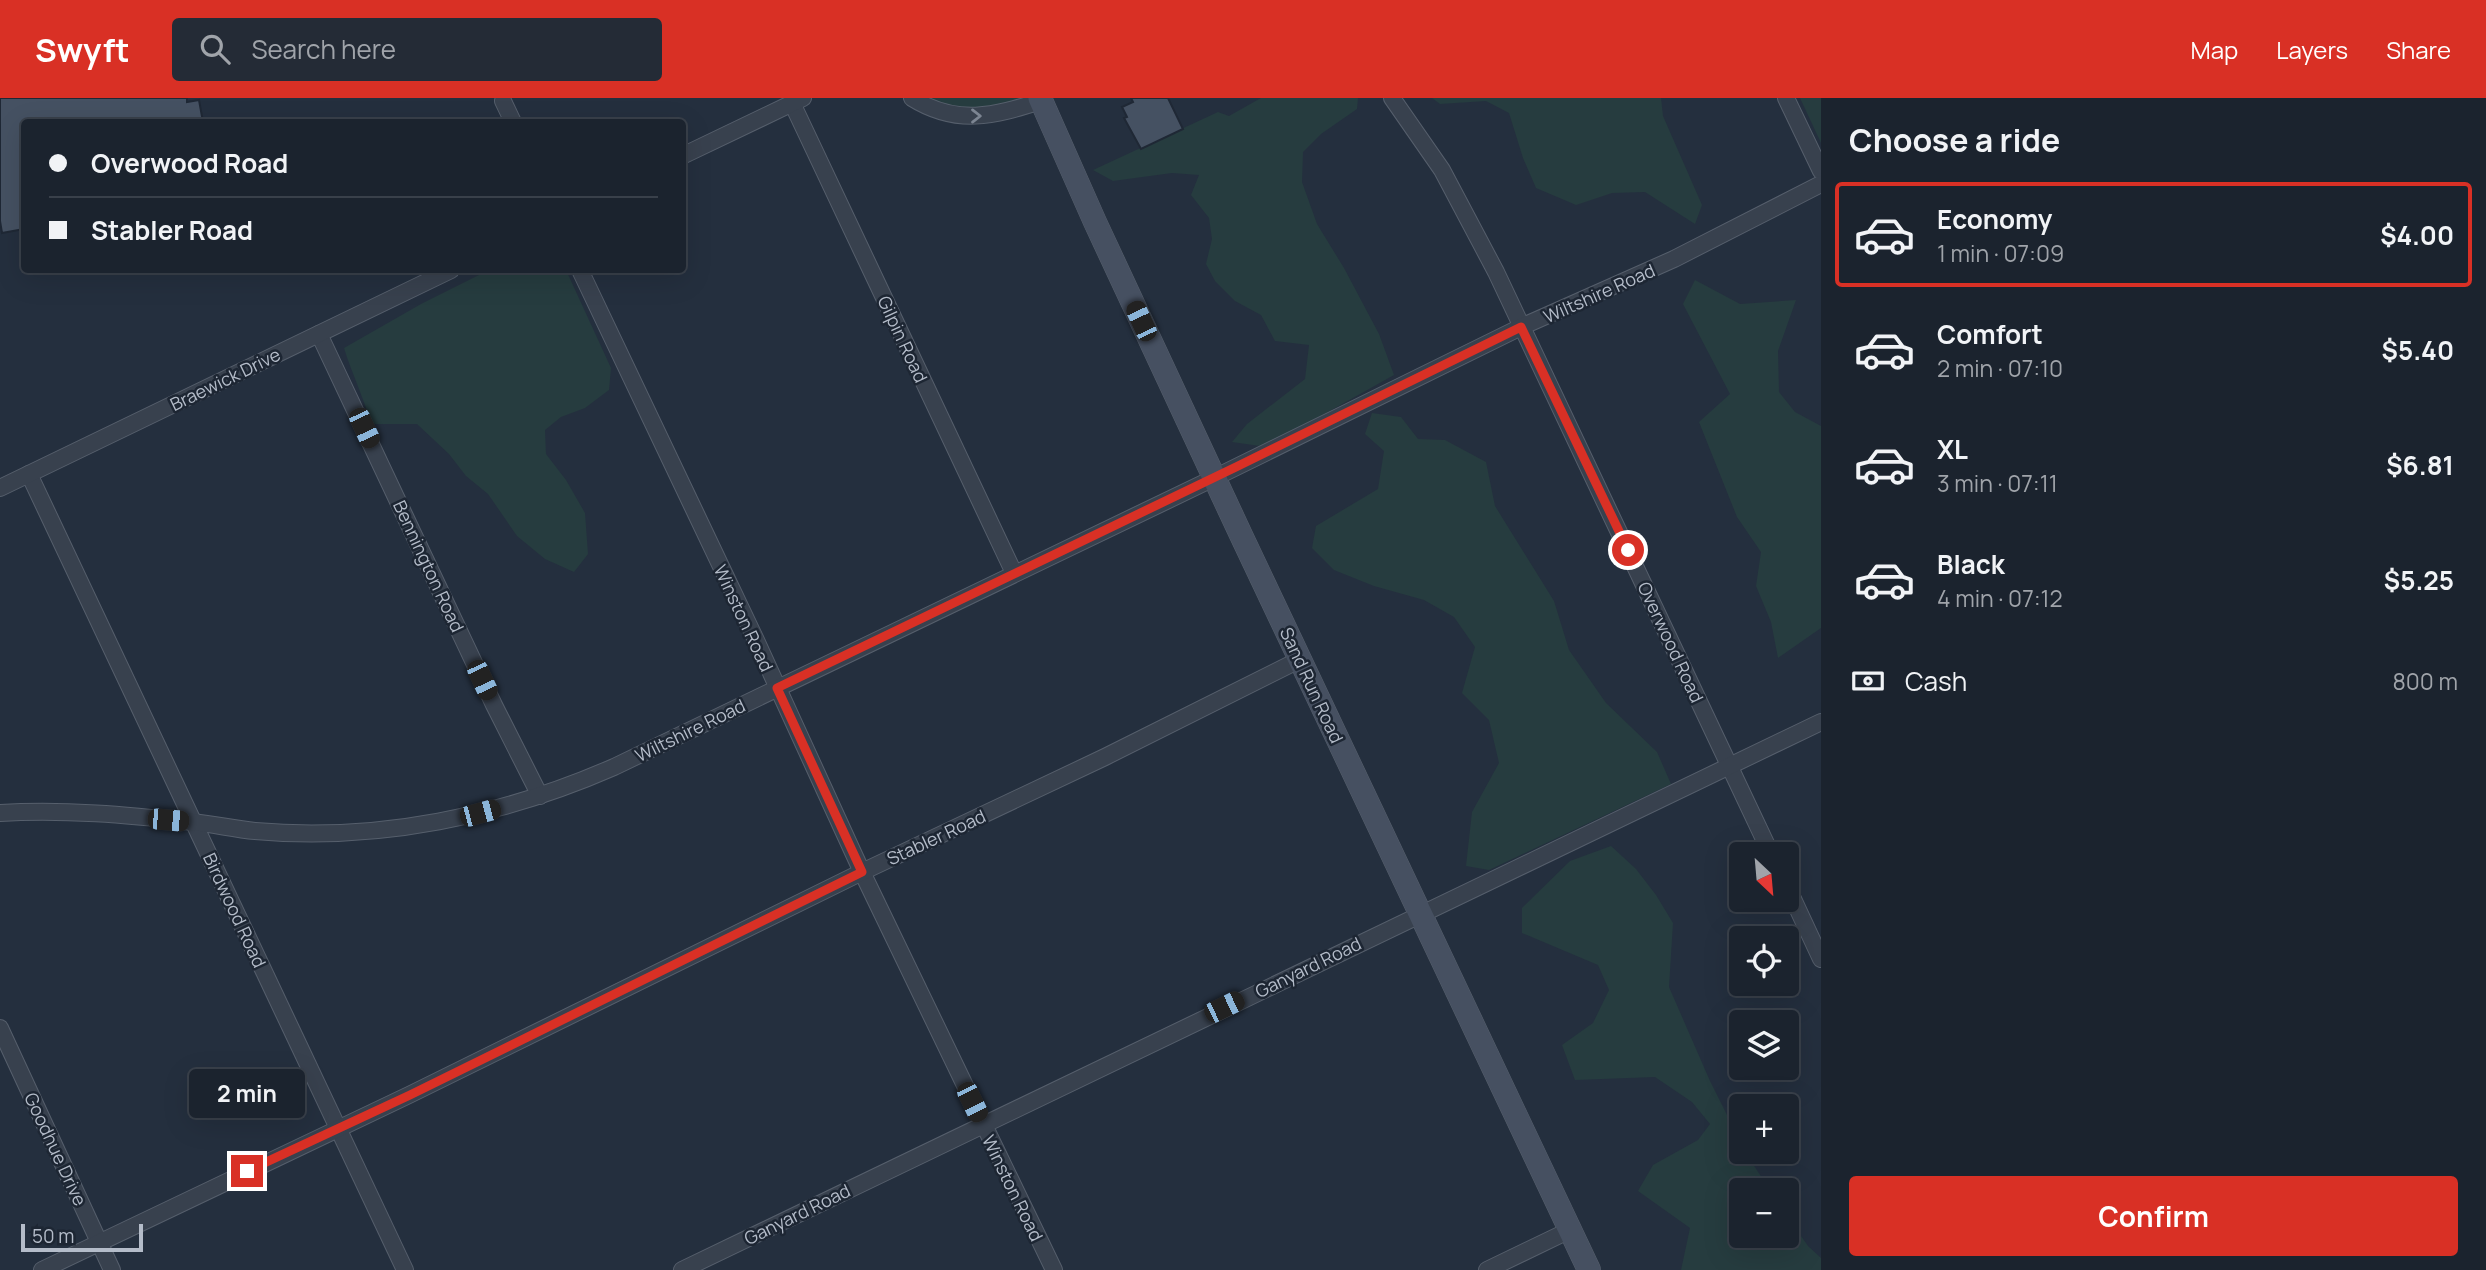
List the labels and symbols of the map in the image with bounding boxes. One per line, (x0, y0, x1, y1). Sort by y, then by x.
one-way arrow (971, 108, 982, 124)
street label: Wiltshire Road (1540, 258, 1658, 328)
street label: Gilpin Road (872, 292, 934, 386)
car (1123, 298, 1160, 344)
street label: Braewick Drive (166, 342, 284, 416)
car (346, 405, 383, 451)
street label: Bennington Road (388, 496, 470, 636)
route start (1612, 534, 1644, 566)
street label: Winston Road (709, 561, 779, 675)
street label: Overwood Road (1633, 578, 1709, 706)
street label: Sand Run Road (1275, 623, 1349, 747)
car (464, 657, 501, 703)
street label: Wiltshire Road (631, 693, 749, 767)
car (457, 797, 504, 829)
street label: Stabler Road (883, 804, 989, 870)
car (147, 808, 190, 832)
north arrow (1729, 842, 1799, 912)
street label: Birdwood Road (198, 849, 272, 971)
street label: Ganyard Road (1251, 931, 1365, 1003)
car (1201, 988, 1248, 1026)
callout: 2 min (189, 1070, 305, 1118)
car (954, 1079, 991, 1125)
street label: Goodhue Drive (19, 1089, 93, 1209)
street label: Winston Road (977, 1131, 1049, 1245)
route end (231, 1155, 263, 1187)
street label: Ganyard Road (740, 1178, 854, 1250)
scale bar (21, 1221, 144, 1253)

